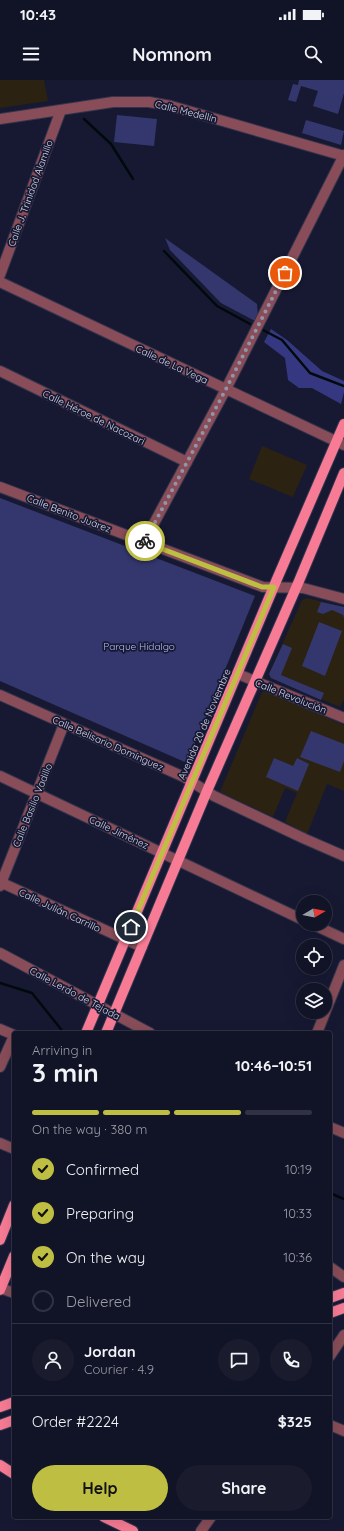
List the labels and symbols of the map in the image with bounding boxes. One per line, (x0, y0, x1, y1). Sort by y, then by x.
street label: Calle Medellín (153, 97, 218, 125)
street label: Calle J. Trinidad Alamillo (5, 138, 56, 248)
pin (268, 256, 302, 290)
street label: Calle de La Vega (134, 342, 210, 387)
street label: Calle Héroe de Nacozari (41, 387, 147, 448)
street label: Calle Benito Juárez (25, 491, 113, 536)
courier (125, 521, 165, 561)
park label: Parque Hidalgo (103, 640, 175, 653)
street label: Avenida 20 de Noviembre (175, 666, 234, 782)
street label: Calle Revolución (253, 676, 329, 717)
street label: Calle Belisario Domínguez (50, 713, 166, 774)
street label: Calle Basilio Vadillo (10, 761, 55, 849)
street label: Calle Jiménez (87, 813, 151, 852)
street label: Calle Julián Carrillo (17, 886, 103, 935)
north arrow (296, 895, 332, 931)
pin (114, 910, 148, 944)
street label: Calle Lerdo de Tejada (27, 964, 122, 1023)

